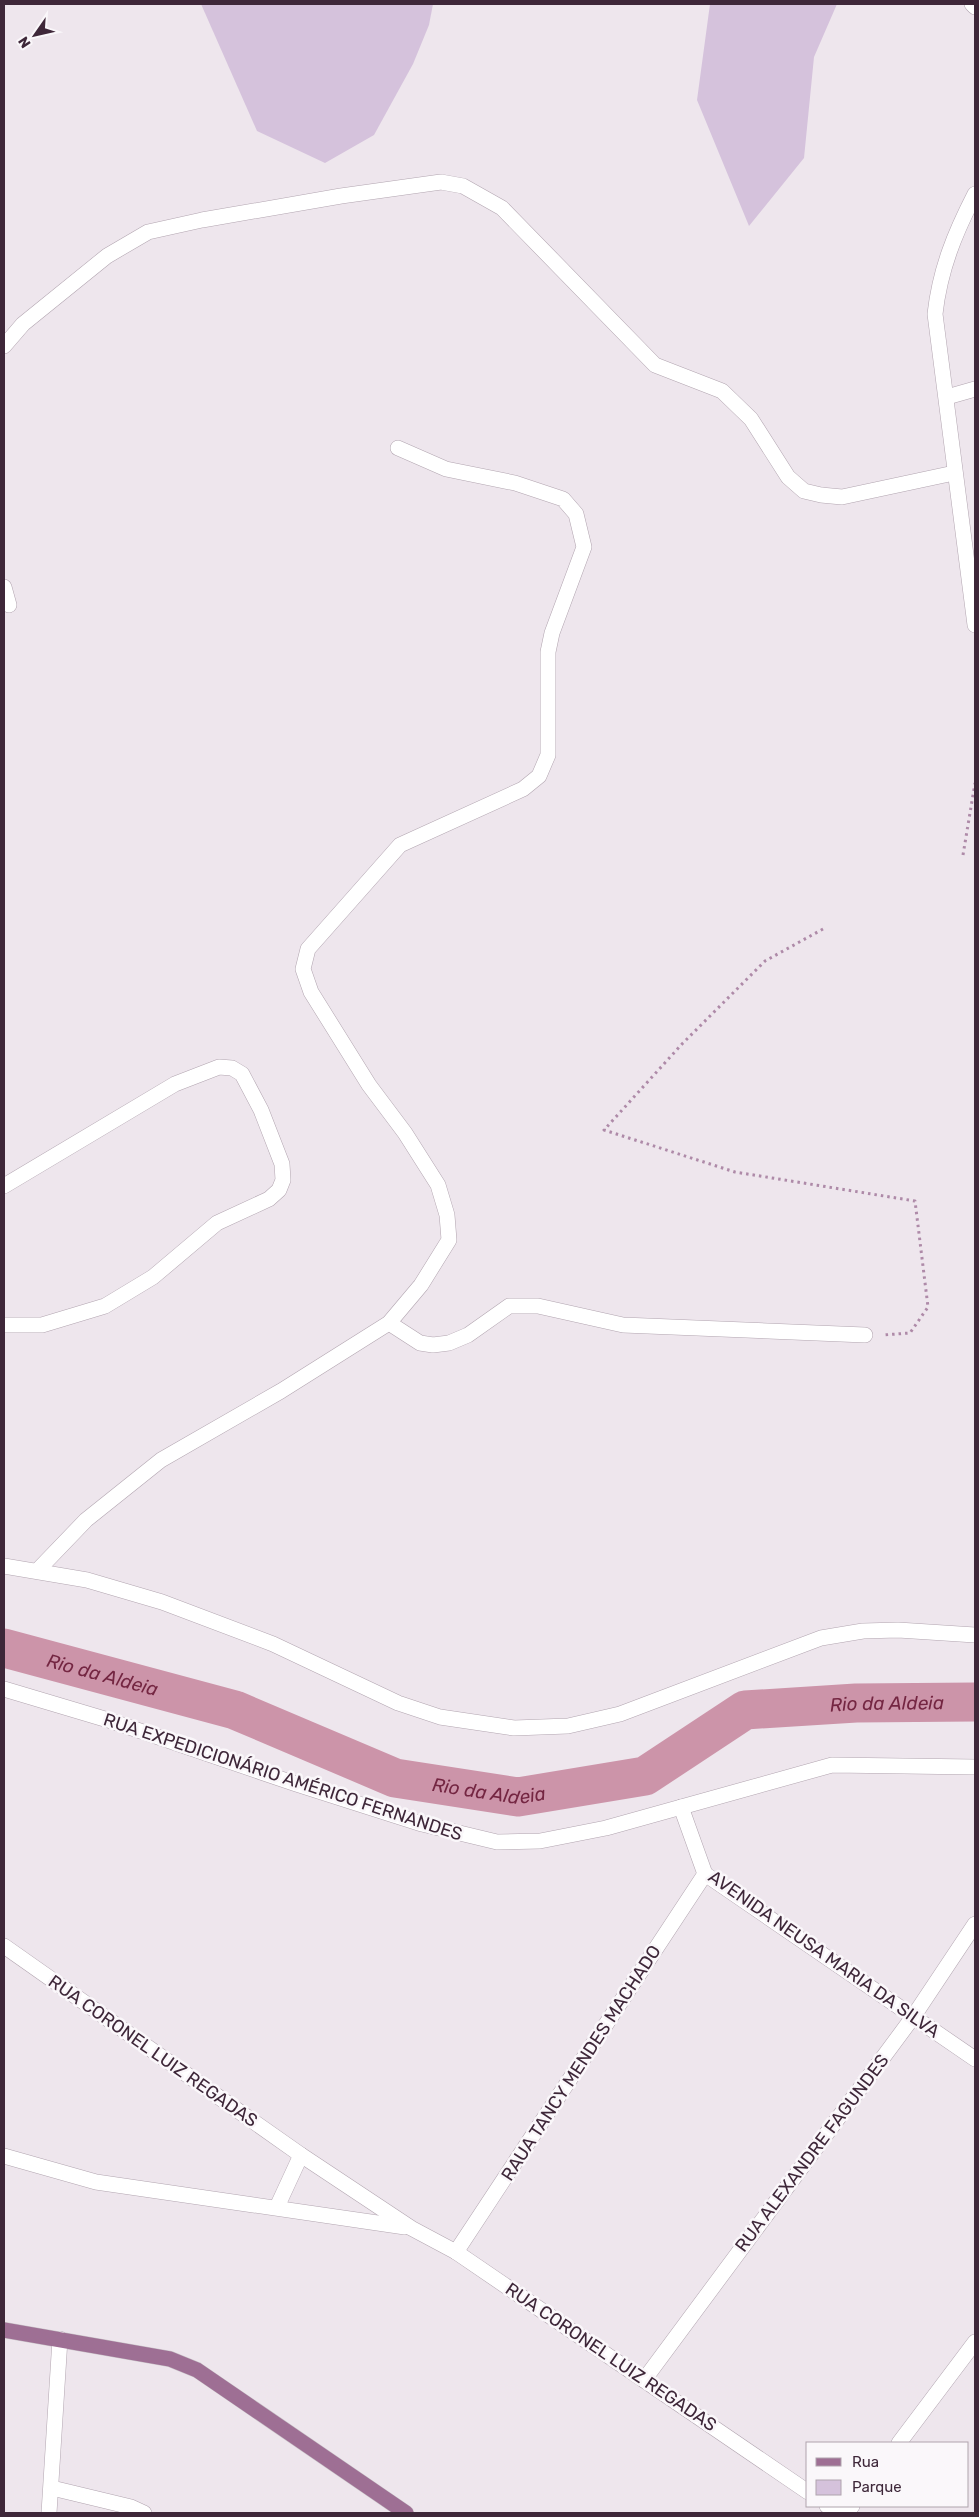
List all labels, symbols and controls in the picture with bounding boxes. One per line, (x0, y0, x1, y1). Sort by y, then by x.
north arrow (10, 10, 60, 60)
text: N (15, 33, 35, 51)
water label: Rio da Aldeia (44, 1649, 161, 1701)
water label: Rio da Aldeia (829, 1691, 944, 1717)
street label: RUA EXPEDICIONÁRIO AMÉRICO FERNANDES (101, 1708, 465, 1846)
water label: Rio da Aldeia (430, 1773, 547, 1809)
street label: AVENIDA NEUSA MARIA DA SILVA (704, 1865, 944, 2043)
street label: RAUA TANCY MENDES MACHADO (496, 1941, 666, 2185)
street label: RUA CORONEL LUIZ REGADAS (44, 1970, 262, 2132)
street label: RUA ALEXANDRE FAGUNDES (730, 2050, 894, 2256)
street label: RUA CORONEL LUIZ REGADAS (501, 2278, 721, 2436)
legend (806, 2442, 969, 2507)
text: Rua (852, 2453, 879, 2471)
text: Parque (852, 2478, 902, 2496)

